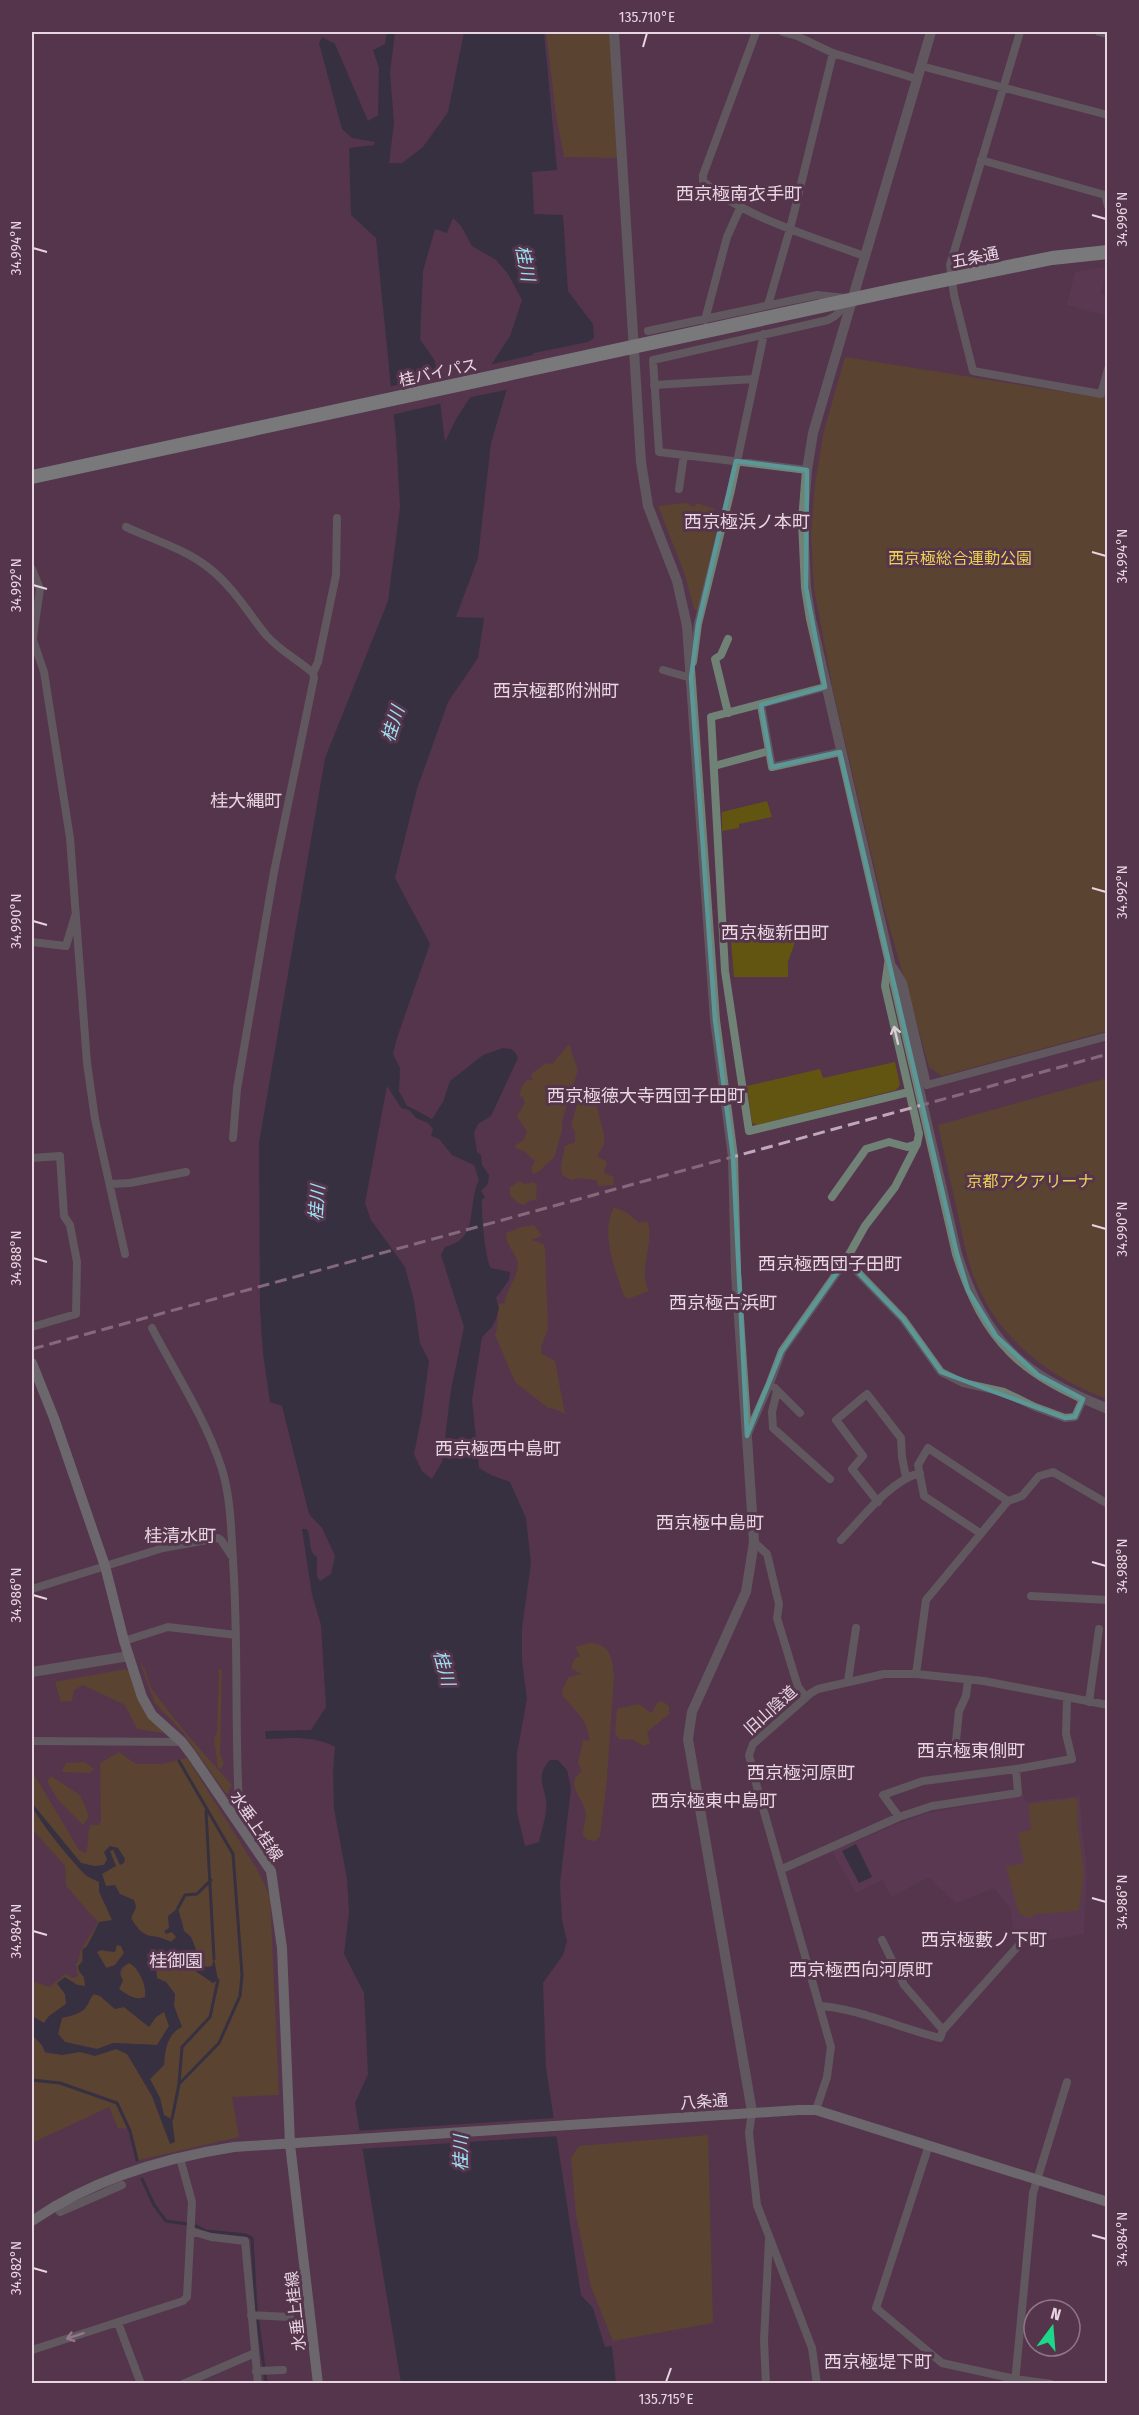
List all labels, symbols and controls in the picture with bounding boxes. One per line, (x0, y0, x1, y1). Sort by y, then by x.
text: 135.710°E (619, 8, 675, 26)
district label: 西京極南衣手町 (676, 183, 802, 205)
text: 34.996°N (1113, 192, 1131, 246)
text: 34.994°N (7, 221, 25, 275)
water label: 桂川 (511, 243, 540, 285)
street label: 五条通 (950, 243, 1001, 272)
street label: 桂バイパス (397, 355, 479, 390)
district label: 西京極浜ノ本町 (684, 511, 810, 533)
text: 34.994°N (1113, 529, 1131, 583)
park label: 西京極総合運動公園 (888, 549, 1032, 568)
text: 34.992°N (7, 558, 25, 612)
district label: 西京極郡附洲町 (493, 680, 619, 702)
water label: 桂川 (377, 702, 410, 745)
district label: 桂大縄町 (210, 790, 282, 812)
text: 34.992°N (1113, 865, 1131, 919)
text: 34.990°N (7, 893, 25, 949)
district label: 西京極新田町 (721, 922, 829, 944)
one-way arrow (890, 1026, 901, 1045)
district label: 西京極徳大寺西団子田町 (547, 1085, 745, 1107)
park label: 京都アクアリーナ (966, 1172, 1094, 1191)
water label: 桂川 (305, 1182, 329, 1222)
text: 34.990°N (1113, 1201, 1131, 1257)
text: 34.988°N (7, 1230, 25, 1286)
district label: 西京極西団子田町 (758, 1253, 902, 1275)
district label: 西京極古浜町 (669, 1292, 777, 1314)
district label: 西京極西中島町 (435, 1438, 561, 1460)
district label: 西京極中島町 (656, 1512, 764, 1534)
district label: 桂清水町 (144, 1525, 216, 1547)
text: 34.988°N (1113, 1538, 1131, 1594)
text: 34.986°N (7, 1568, 25, 1622)
water label: 桂川 (429, 1648, 460, 1690)
street label: 旧山陰道 (740, 1682, 800, 1739)
district label: 西京極東側町 (917, 1740, 1025, 1762)
district label: 西京極河原町 (747, 1762, 855, 1784)
street label: 水垂上桂線 (226, 1788, 287, 1865)
district label: 西京極東中島町 (651, 1790, 777, 1812)
text: 34.986°N (1113, 1875, 1131, 1929)
text: 34.984°N (7, 1904, 25, 1958)
district label: 西京極藪ノ下町 (921, 1929, 1047, 1951)
district label: 桂御園 (149, 1950, 203, 1972)
district label: 西京極西向河原町 (789, 1959, 933, 1981)
street label: 八条通 (679, 2090, 729, 2113)
water label: 桂川 (450, 2133, 472, 2171)
text: 34.984°N (1113, 2212, 1131, 2266)
text: 34.982°N (7, 2241, 25, 2295)
street label: 水垂上桂線 (282, 2270, 309, 2352)
north arrow (1022, 2298, 1082, 2358)
text: N (1049, 2304, 1063, 2325)
one-way arrow (66, 2332, 84, 2343)
district label: 西京極堤下町 (824, 2351, 932, 2373)
text: 135.715°E (638, 2390, 694, 2408)

